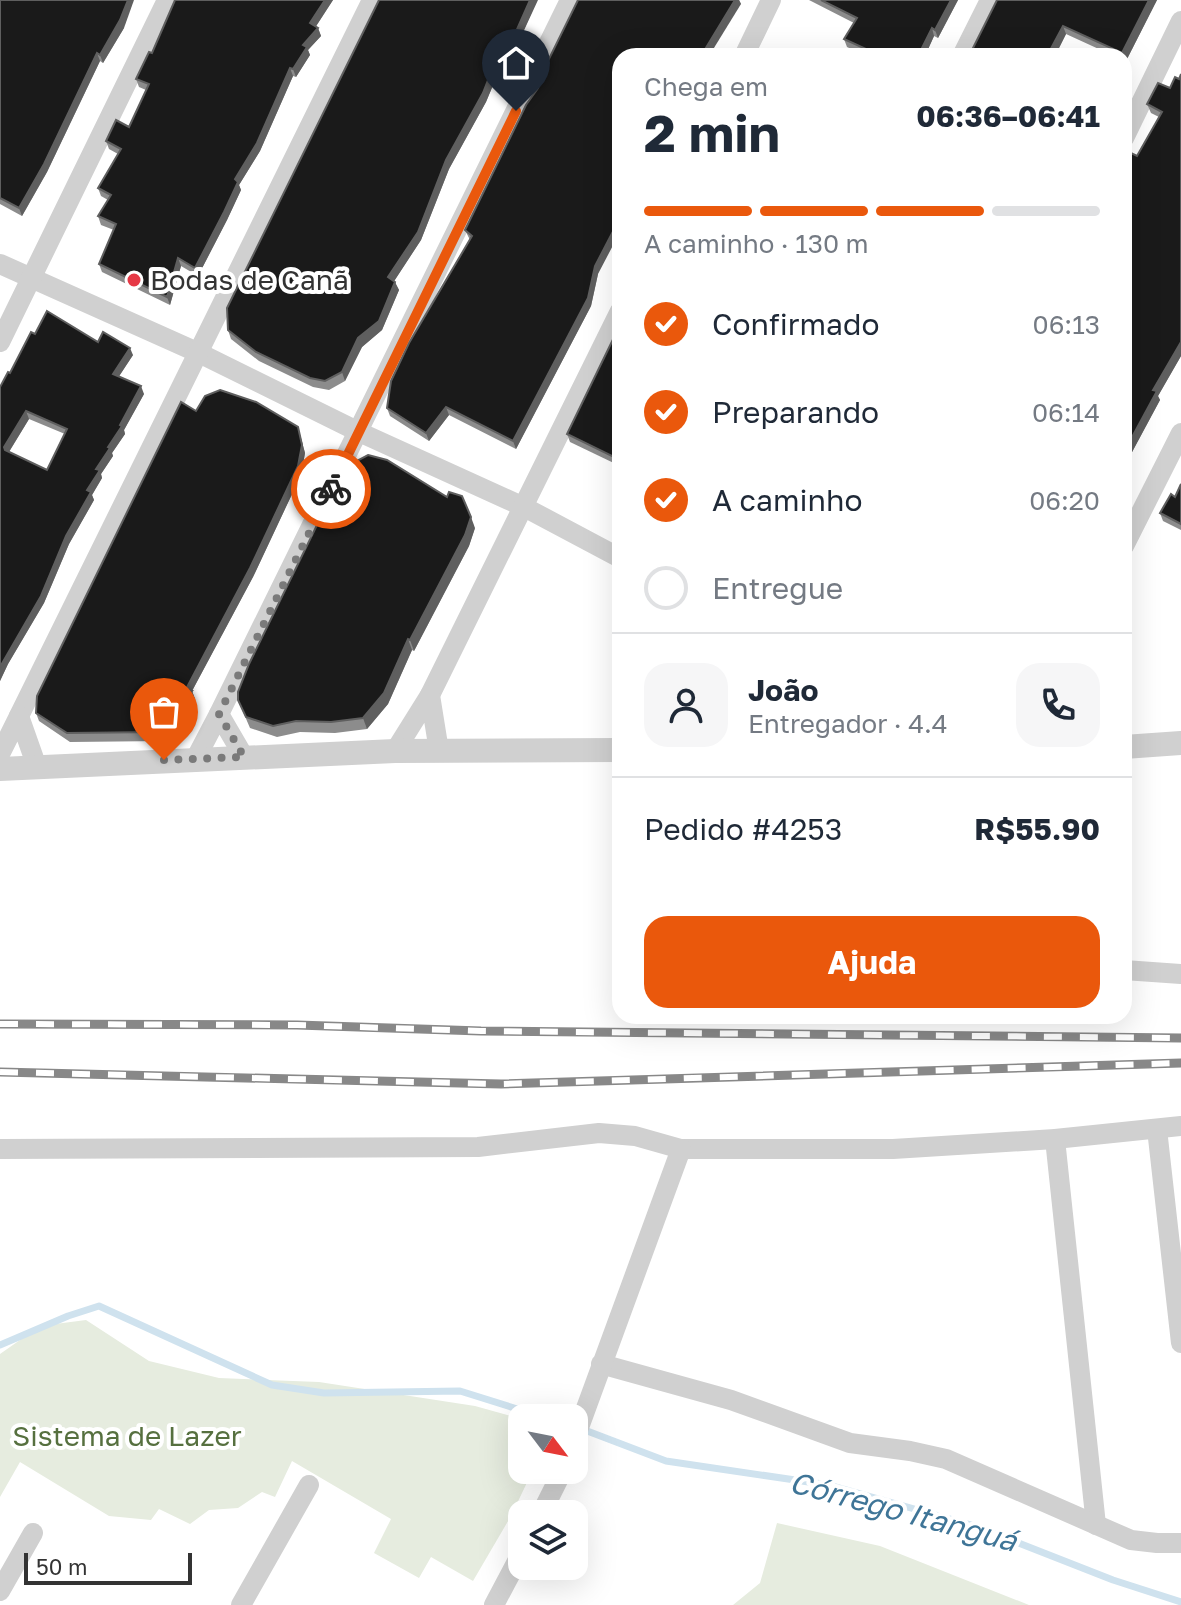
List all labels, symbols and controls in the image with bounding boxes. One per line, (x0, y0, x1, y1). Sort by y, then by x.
pin (482, 29, 550, 111)
icon: home (494, 41, 538, 85)
text: Chega em (644, 71, 768, 102)
text: 06:36–06:41 (916, 98, 1100, 134)
text: 2 min (644, 101, 780, 163)
text: A caminho · 130 m (644, 228, 869, 259)
place label: Bodas de Canã (150, 263, 349, 296)
marker: Bodas de Canã (125, 271, 143, 289)
icon: check (644, 302, 688, 346)
text: Confirmado (712, 306, 880, 342)
text: 06:13 (1033, 309, 1100, 340)
icon: check (644, 390, 688, 434)
text: Preparando (712, 394, 879, 430)
text: 06:14 (1032, 397, 1100, 428)
courier (291, 449, 371, 529)
icon: bike (309, 467, 353, 511)
icon: check (644, 478, 688, 522)
text: A caminho (712, 482, 862, 518)
text: 06:20 (1029, 485, 1100, 516)
text: Entregue (712, 570, 843, 606)
button: person (644, 663, 728, 747)
button: phone (1016, 663, 1100, 747)
text: João (748, 672, 819, 708)
pin (130, 678, 198, 760)
icon: bag (142, 690, 186, 734)
text: Entregador · 4.4 (748, 708, 948, 739)
text: Pedido #4253 (644, 811, 842, 847)
text: R$55.90 (974, 811, 1100, 847)
button: Ajuda (644, 916, 1100, 1008)
north arrow (508, 1404, 588, 1484)
map controls (508, 1404, 588, 1580)
park label: Sistema de Lazer (12, 1419, 242, 1452)
water label: Córrego Itanguá (786, 1463, 1023, 1559)
button: layers (508, 1500, 588, 1580)
scale bar (24, 1549, 192, 1585)
text: 50 m (36, 1553, 87, 1580)

